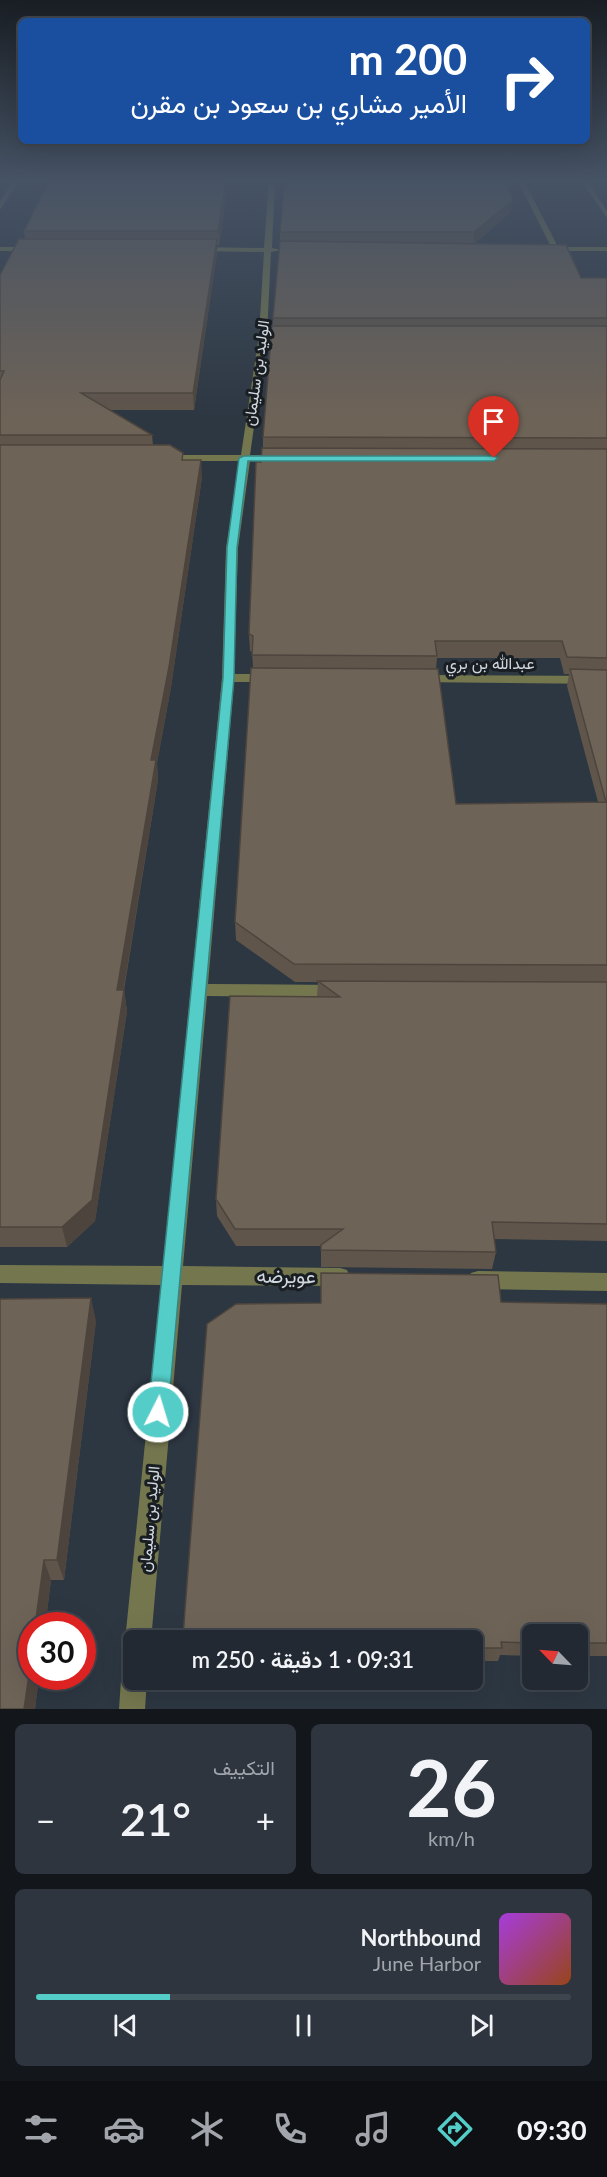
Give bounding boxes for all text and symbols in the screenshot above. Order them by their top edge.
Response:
text: 200 m [349,34,467,84]
icon: right [488,42,566,120]
text: الأمير مشاري بن سعود بن مقرن [130,86,467,119]
street label: الوليد بن سليمان [239,319,274,427]
pin [468,396,519,458]
icon: arrive [477,405,510,438]
street label: عبدالله بن بري [445,653,535,677]
street label: عويرضه [256,1262,316,1290]
position arrow [126,1380,190,1444]
street label: الوليد بن سليمان [134,1465,165,1573]
speed limit sign: 30 [18,1612,96,1690]
north arrow [522,1624,588,1690]
map controls [522,1624,588,1690]
text: 09:31 · 1 دقيقة · 250 m [192,1646,414,1673]
text: 26 [406,1740,497,1834]
text: التكييف [213,1755,275,1779]
text: 21° [120,1792,191,1846]
text: − [36,1800,55,1840]
text: + [256,1800,275,1840]
text: km/h [428,1826,475,1850]
text: Northbound [361,1924,481,1951]
text: June Harbor [373,1951,481,1975]
icon: previous [109,2009,142,2042]
icon: pause [287,2009,320,2042]
icon: next [465,2009,498,2042]
icon: filters [20,2108,62,2150]
icon: car [103,2108,145,2150]
icon: climate [186,2108,228,2150]
icon: phone [269,2108,311,2150]
icon: music [352,2108,394,2150]
icon: directions [434,2108,476,2150]
text: 09:30 [517,2113,587,2146]

